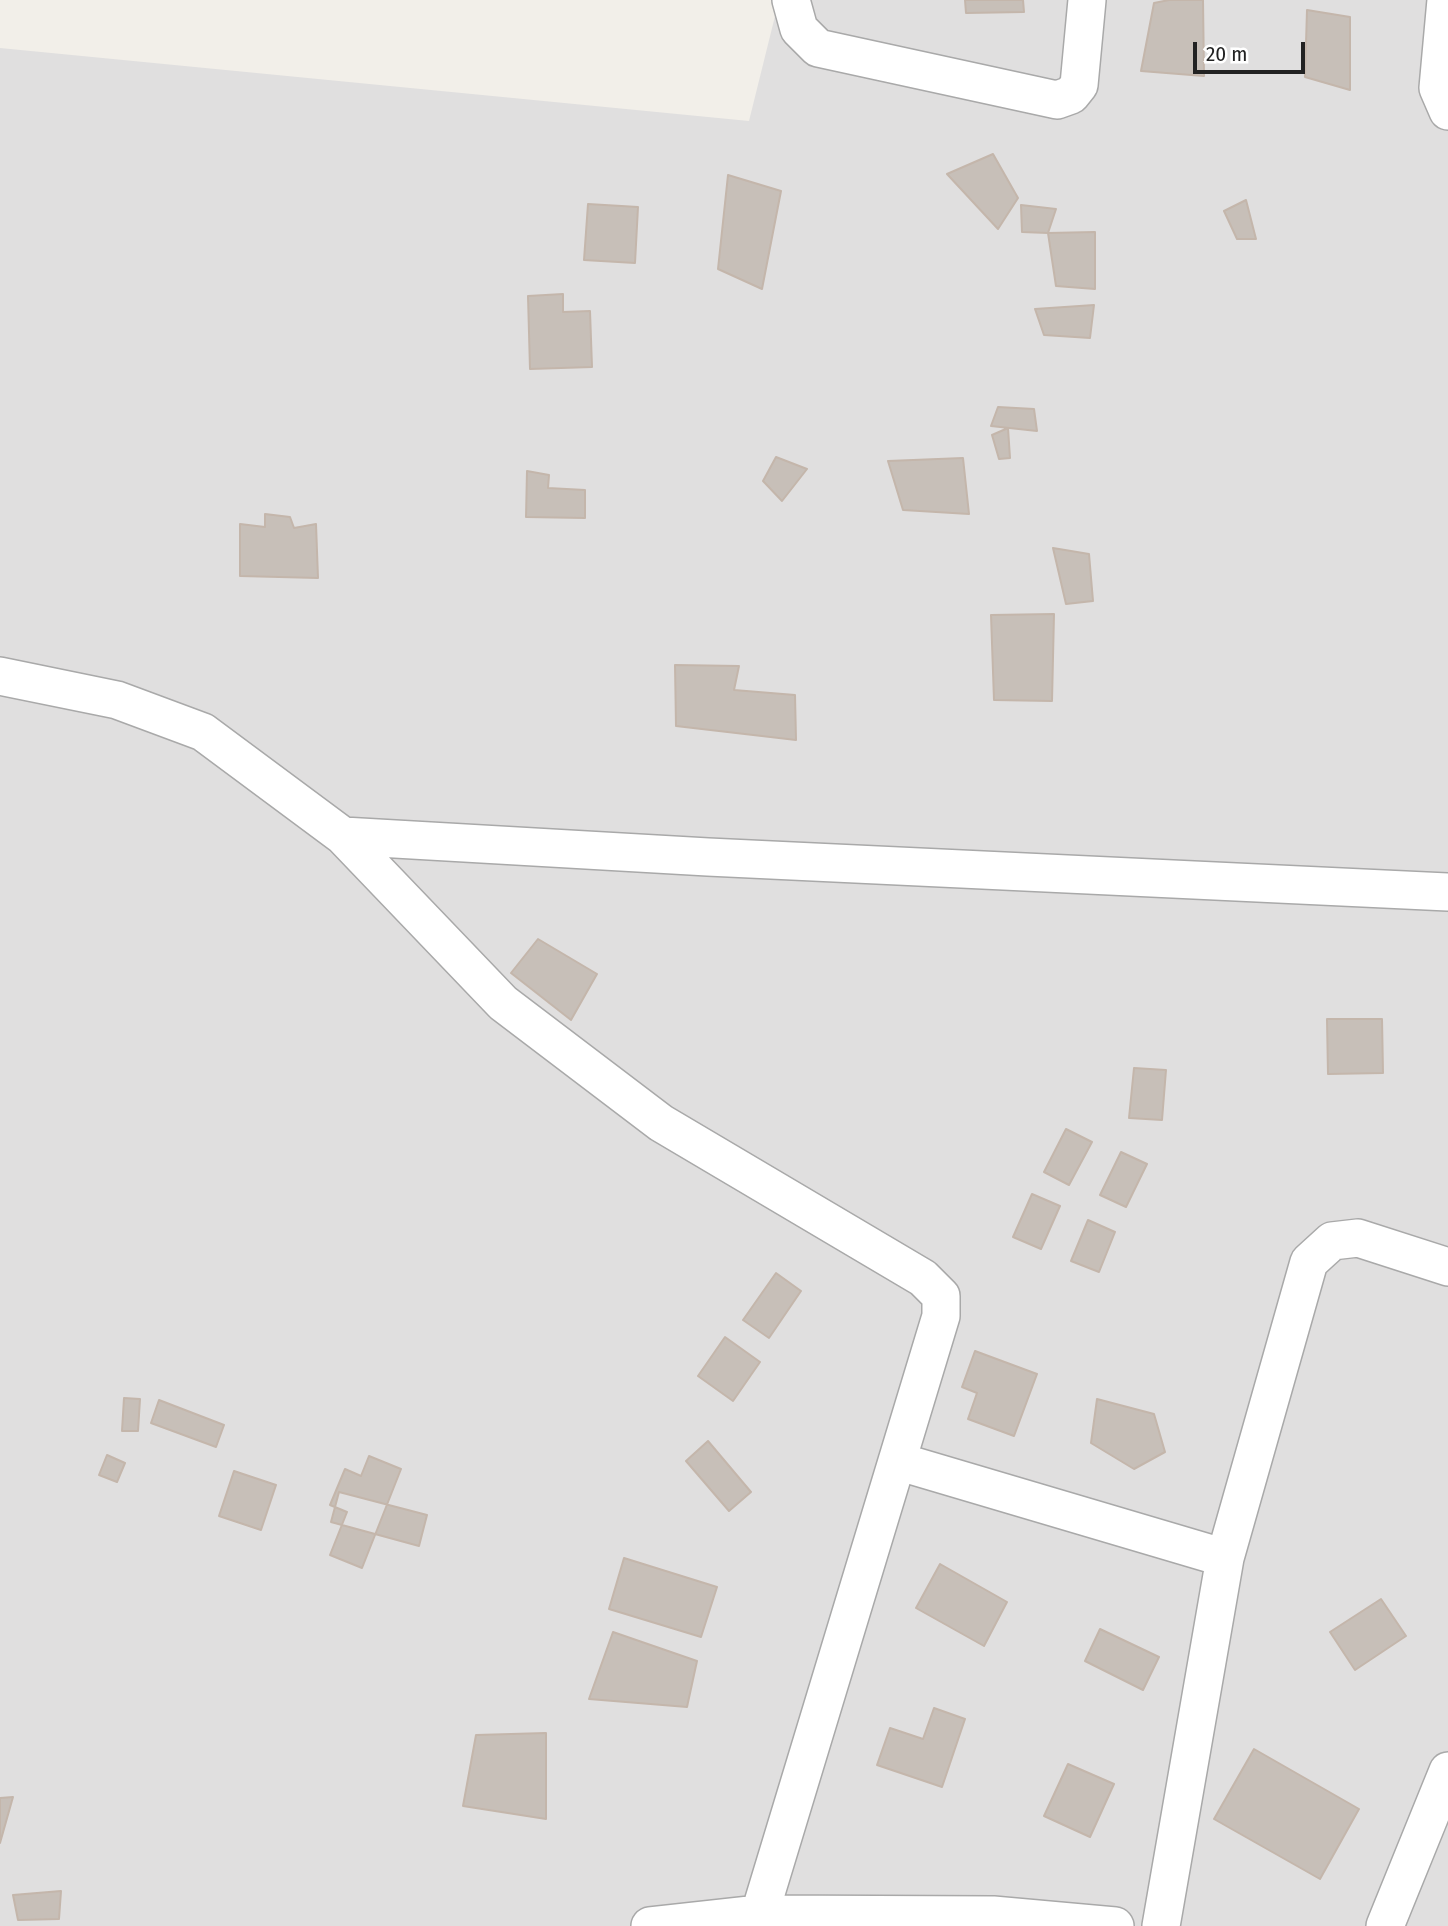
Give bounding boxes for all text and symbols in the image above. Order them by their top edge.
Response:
scale bar [1196,28,1308,72]
text: 20 m [1206,41,1247,67]

